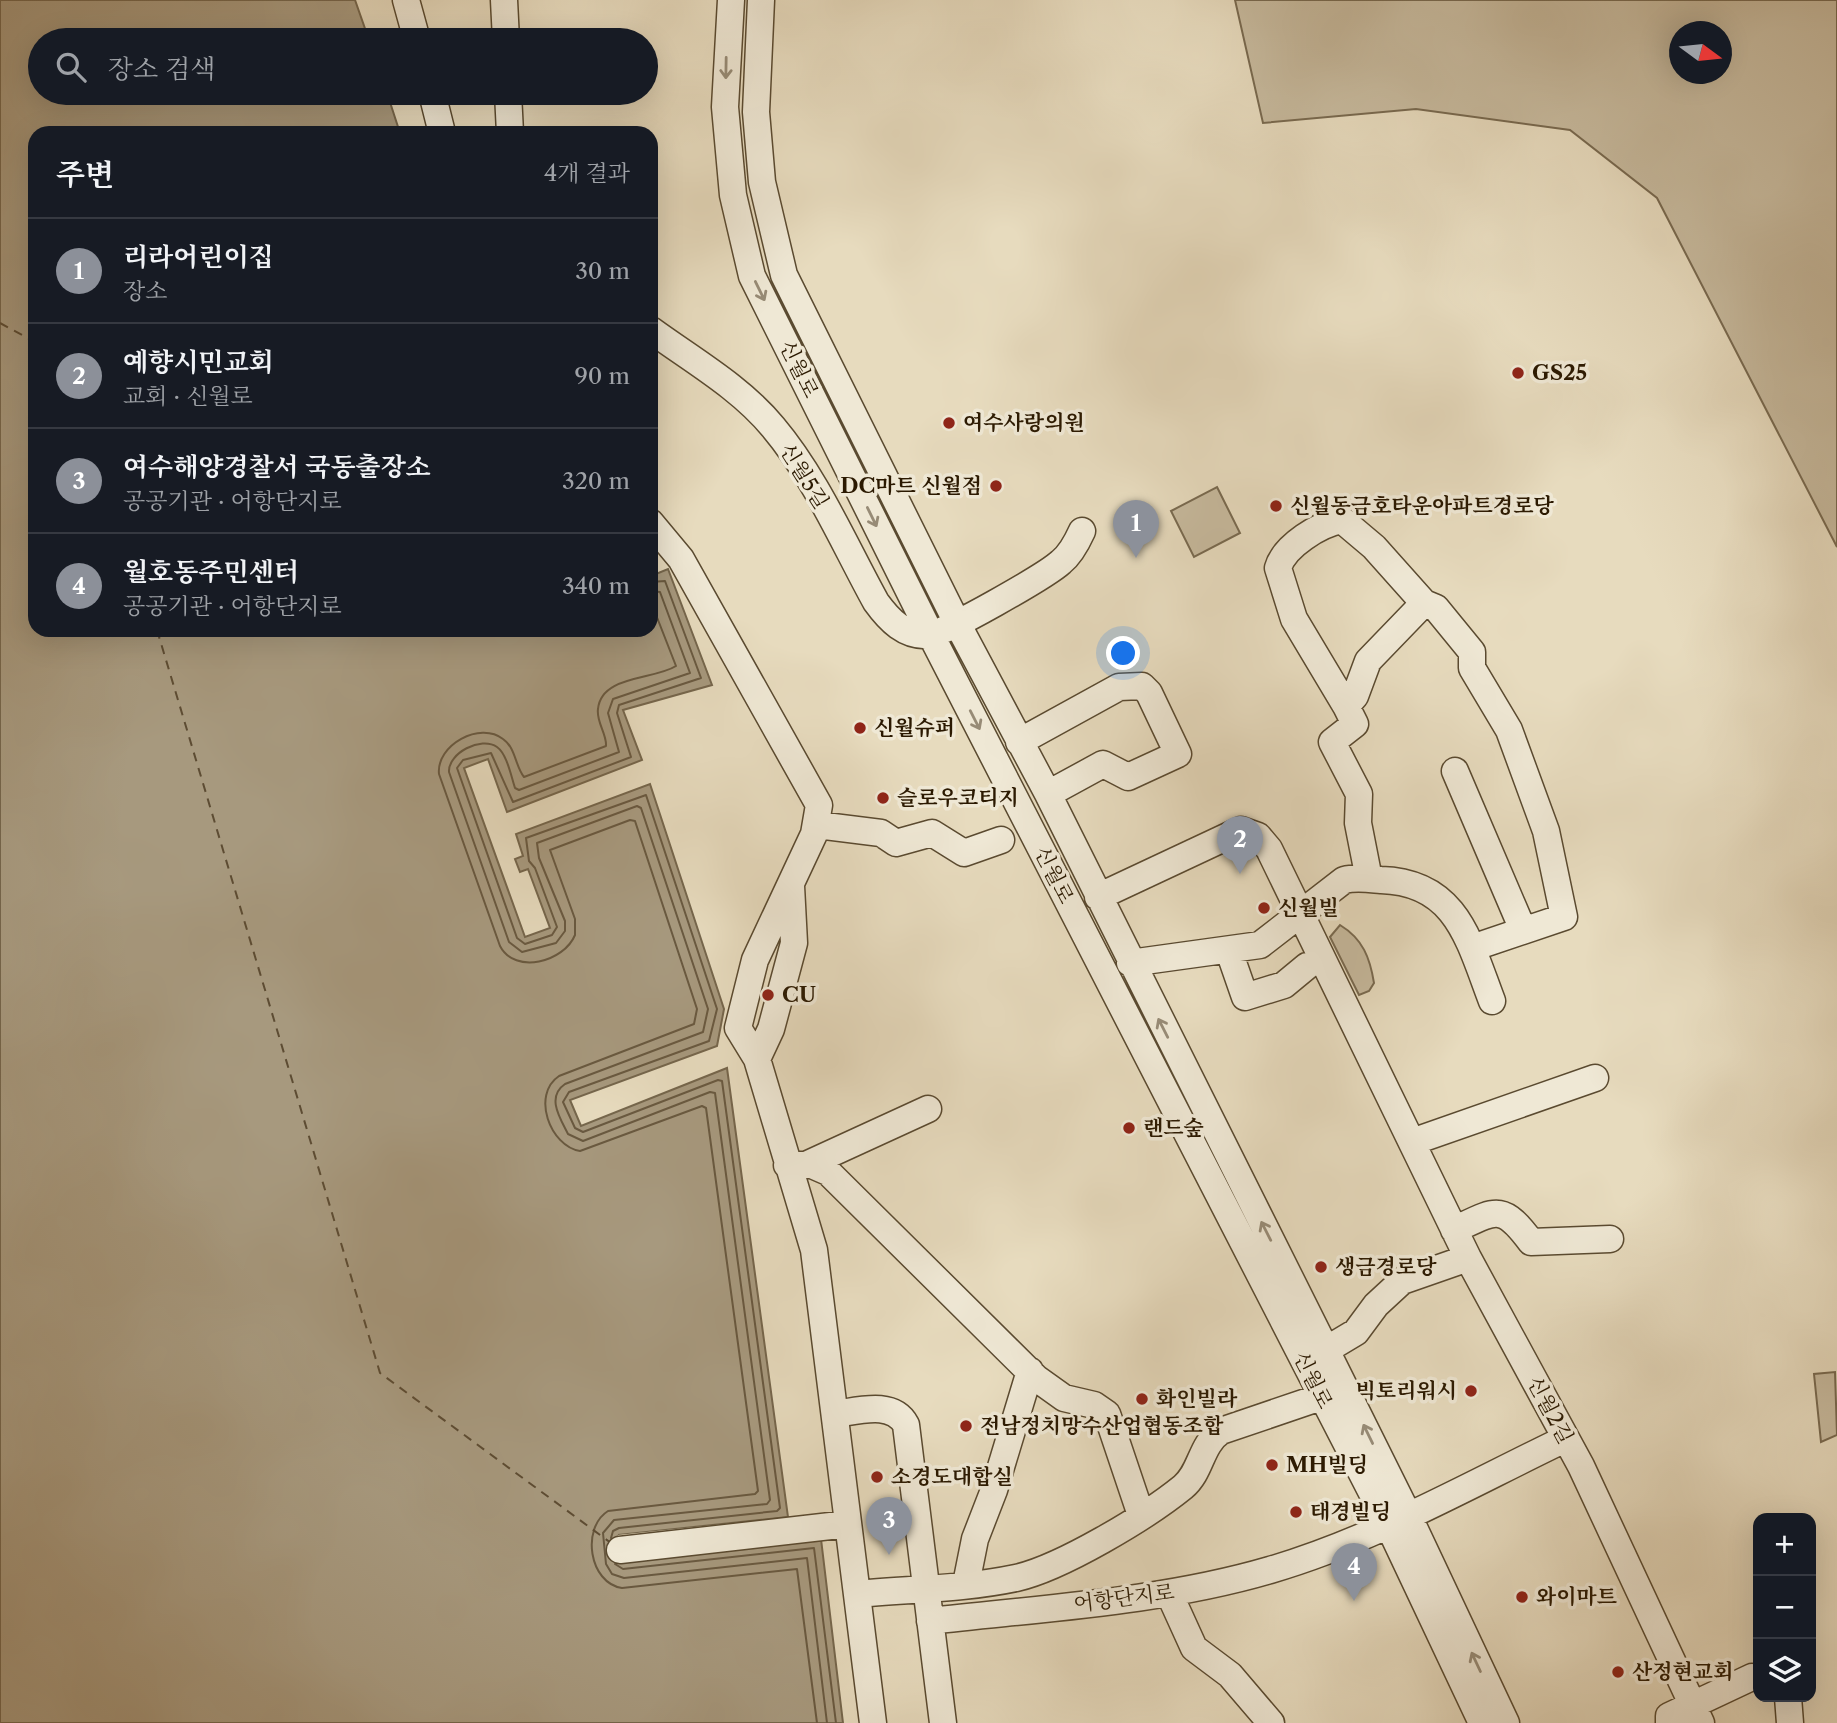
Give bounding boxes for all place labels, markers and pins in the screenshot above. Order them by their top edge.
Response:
place label: GS25 [1532,360,1587,385]
marker: GS25 [1510,365,1526,381]
place label: 여수사랑의원 [963,410,1085,435]
marker: 여수사랑의원 [941,415,957,431]
place label: DC마트 신월점 [840,473,982,498]
marker: DC마트 신월점 [988,478,1004,494]
place label: 신월동금호타운아파트경로당 [1290,493,1554,518]
marker: 신월동금호타운아파트경로당 [1268,498,1284,514]
pin: 1 [1113,500,1159,558]
place label: 신월슈퍼 [874,715,955,740]
marker: 신월슈퍼 [852,720,868,736]
place label: 슬로우코티지 [897,785,1019,810]
marker: 슬로우코티지 [875,790,891,806]
pin: 2 [1217,816,1263,874]
place label: 신월빌 [1278,895,1339,920]
marker: 신월빌 [1256,900,1272,916]
place label: CU [782,982,816,1007]
marker: CU [760,987,776,1003]
place label: 랜드숲 [1143,1115,1204,1140]
marker: 랜드숲 [1121,1120,1137,1136]
place label: 생금경로당 [1335,1254,1437,1279]
marker: 생금경로당 [1313,1259,1329,1275]
place label: 빅토리워시 [1356,1378,1457,1403]
marker: 빅토리워시 [1463,1383,1479,1399]
place label: 화인빌라 [1156,1386,1238,1411]
marker: 화인빌라 [1134,1391,1150,1407]
place label: 전남정치망수산업협동조합 [980,1413,1224,1438]
marker: 전남정치망수산업협동조합 [958,1418,974,1434]
place label: MH빌딩 [1286,1452,1368,1477]
marker: MH빌딩 [1264,1457,1280,1473]
place label: 소경도대합실 [891,1464,1013,1489]
marker: 소경도대합실 [869,1469,885,1485]
pin: 3 [866,1497,912,1555]
place label: 태경빌딩 [1310,1499,1391,1524]
marker: 태경빌딩 [1288,1504,1304,1520]
pin: 4 [1331,1543,1377,1601]
place label: 와이마트 [1536,1584,1617,1609]
marker: 와이마트 [1514,1589,1530,1605]
place label: 산정현교회 [1632,1659,1733,1684]
marker: 산정현교회 [1610,1664,1626,1680]

